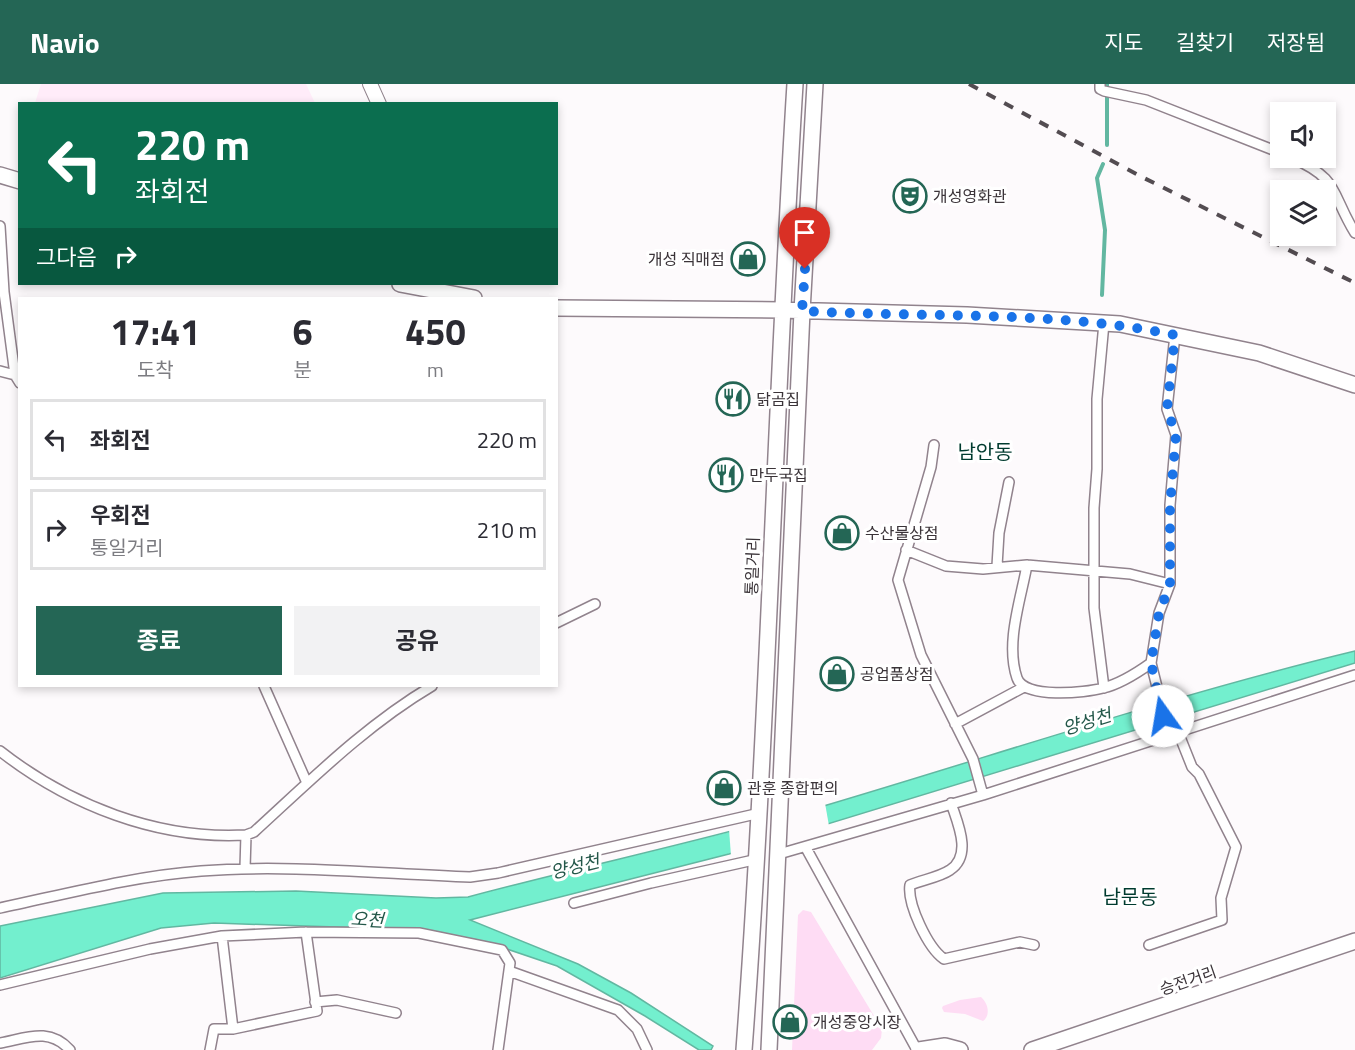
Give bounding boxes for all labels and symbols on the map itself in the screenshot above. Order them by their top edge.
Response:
theatre icon: 개성영화관 [892,178,928,214]
place label: 개성영화관 [933,184,1007,208]
pin [779,207,830,269]
shop icon: 개성 직매점 [730,241,766,277]
place label: 개성 직매점 [648,247,725,271]
restaurant icon: 닭곰집 [715,381,751,417]
place label: 닭곰집 [756,387,800,411]
district label: 남안동 [957,436,1013,467]
restaurant icon: 만두국집 [708,457,744,493]
place label: 만두국집 [749,463,808,487]
shop icon: 수산물상점 [824,515,860,551]
place label: 수산물상점 [865,521,939,545]
street label: 통일거리 [739,536,765,596]
shop icon: 공업품상점 [819,656,855,692]
place label: 공업품상점 [860,662,934,686]
position arrow [1131,684,1195,748]
water label: 양성천 [1059,701,1117,742]
shop icon: 관훈 종합편의 [706,770,742,806]
place label: 관훈 종합편의 [747,776,839,800]
water label: 양성천 [548,847,605,886]
district label: 남문동 [1102,881,1158,912]
water label: 오천 [350,905,387,934]
street label: 승전거리 [1156,959,1220,1001]
shop icon: 개성중앙시장 [772,1004,808,1040]
place label: 개성중앙시장 [813,1010,902,1034]

